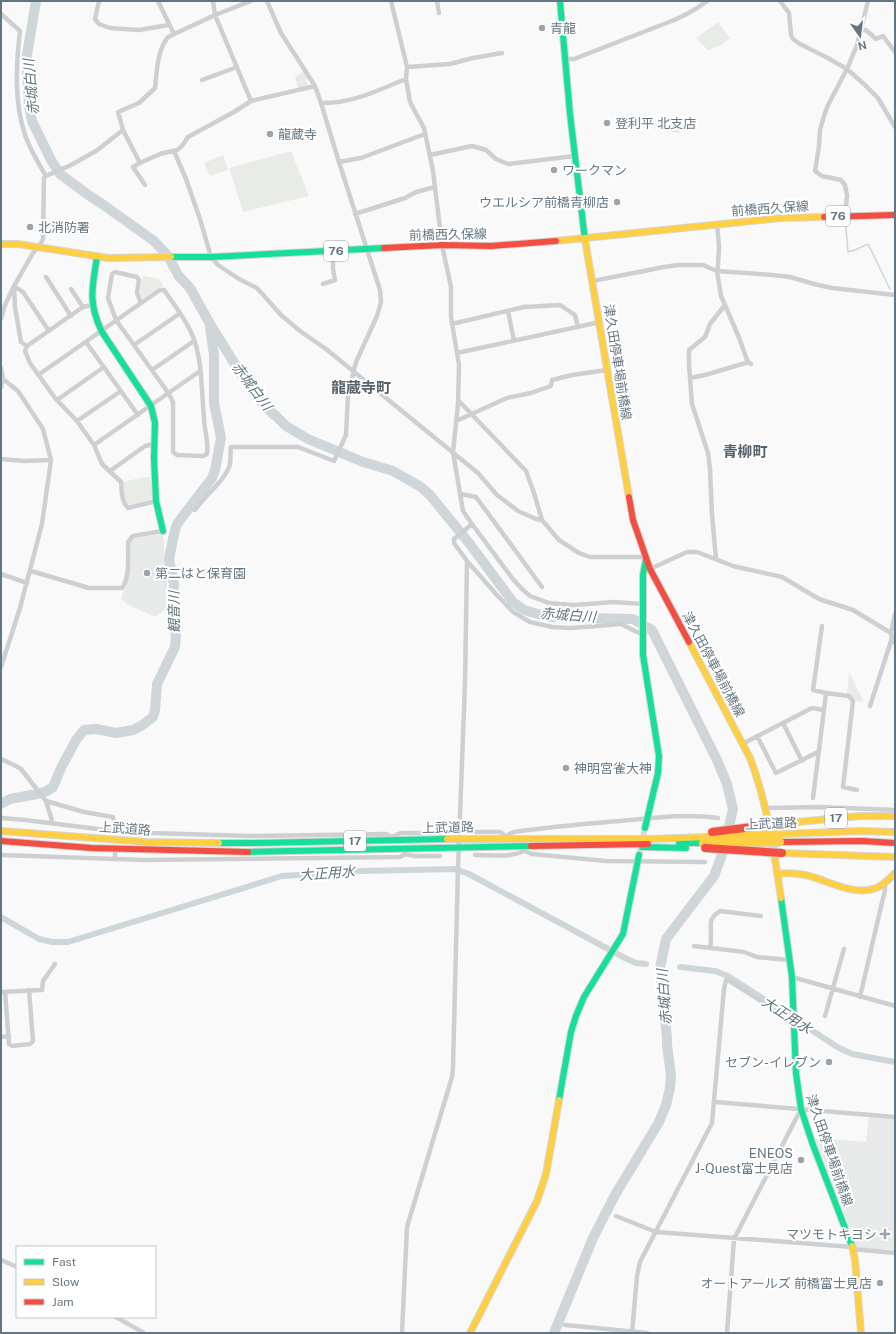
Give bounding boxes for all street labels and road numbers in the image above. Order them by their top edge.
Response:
street label: 前橋西久保線 [731,198,809,219]
road number: 76 [826,206,850,226]
street label: 前橋西久保線 [409,226,487,243]
road number: 76 [324,241,348,261]
street label: 津久田停車場前橋線 [601,303,634,421]
street label: 津久田停車場前橋線 [679,609,748,719]
road number: 17 [825,808,847,828]
street label: 上武道路 [745,815,797,832]
street label: 上武道路 [98,819,151,838]
street label: 上武道路 [422,820,474,835]
road number: 17 [344,831,366,851]
street label: 津久田停車場前橋線 [803,1092,856,1208]

